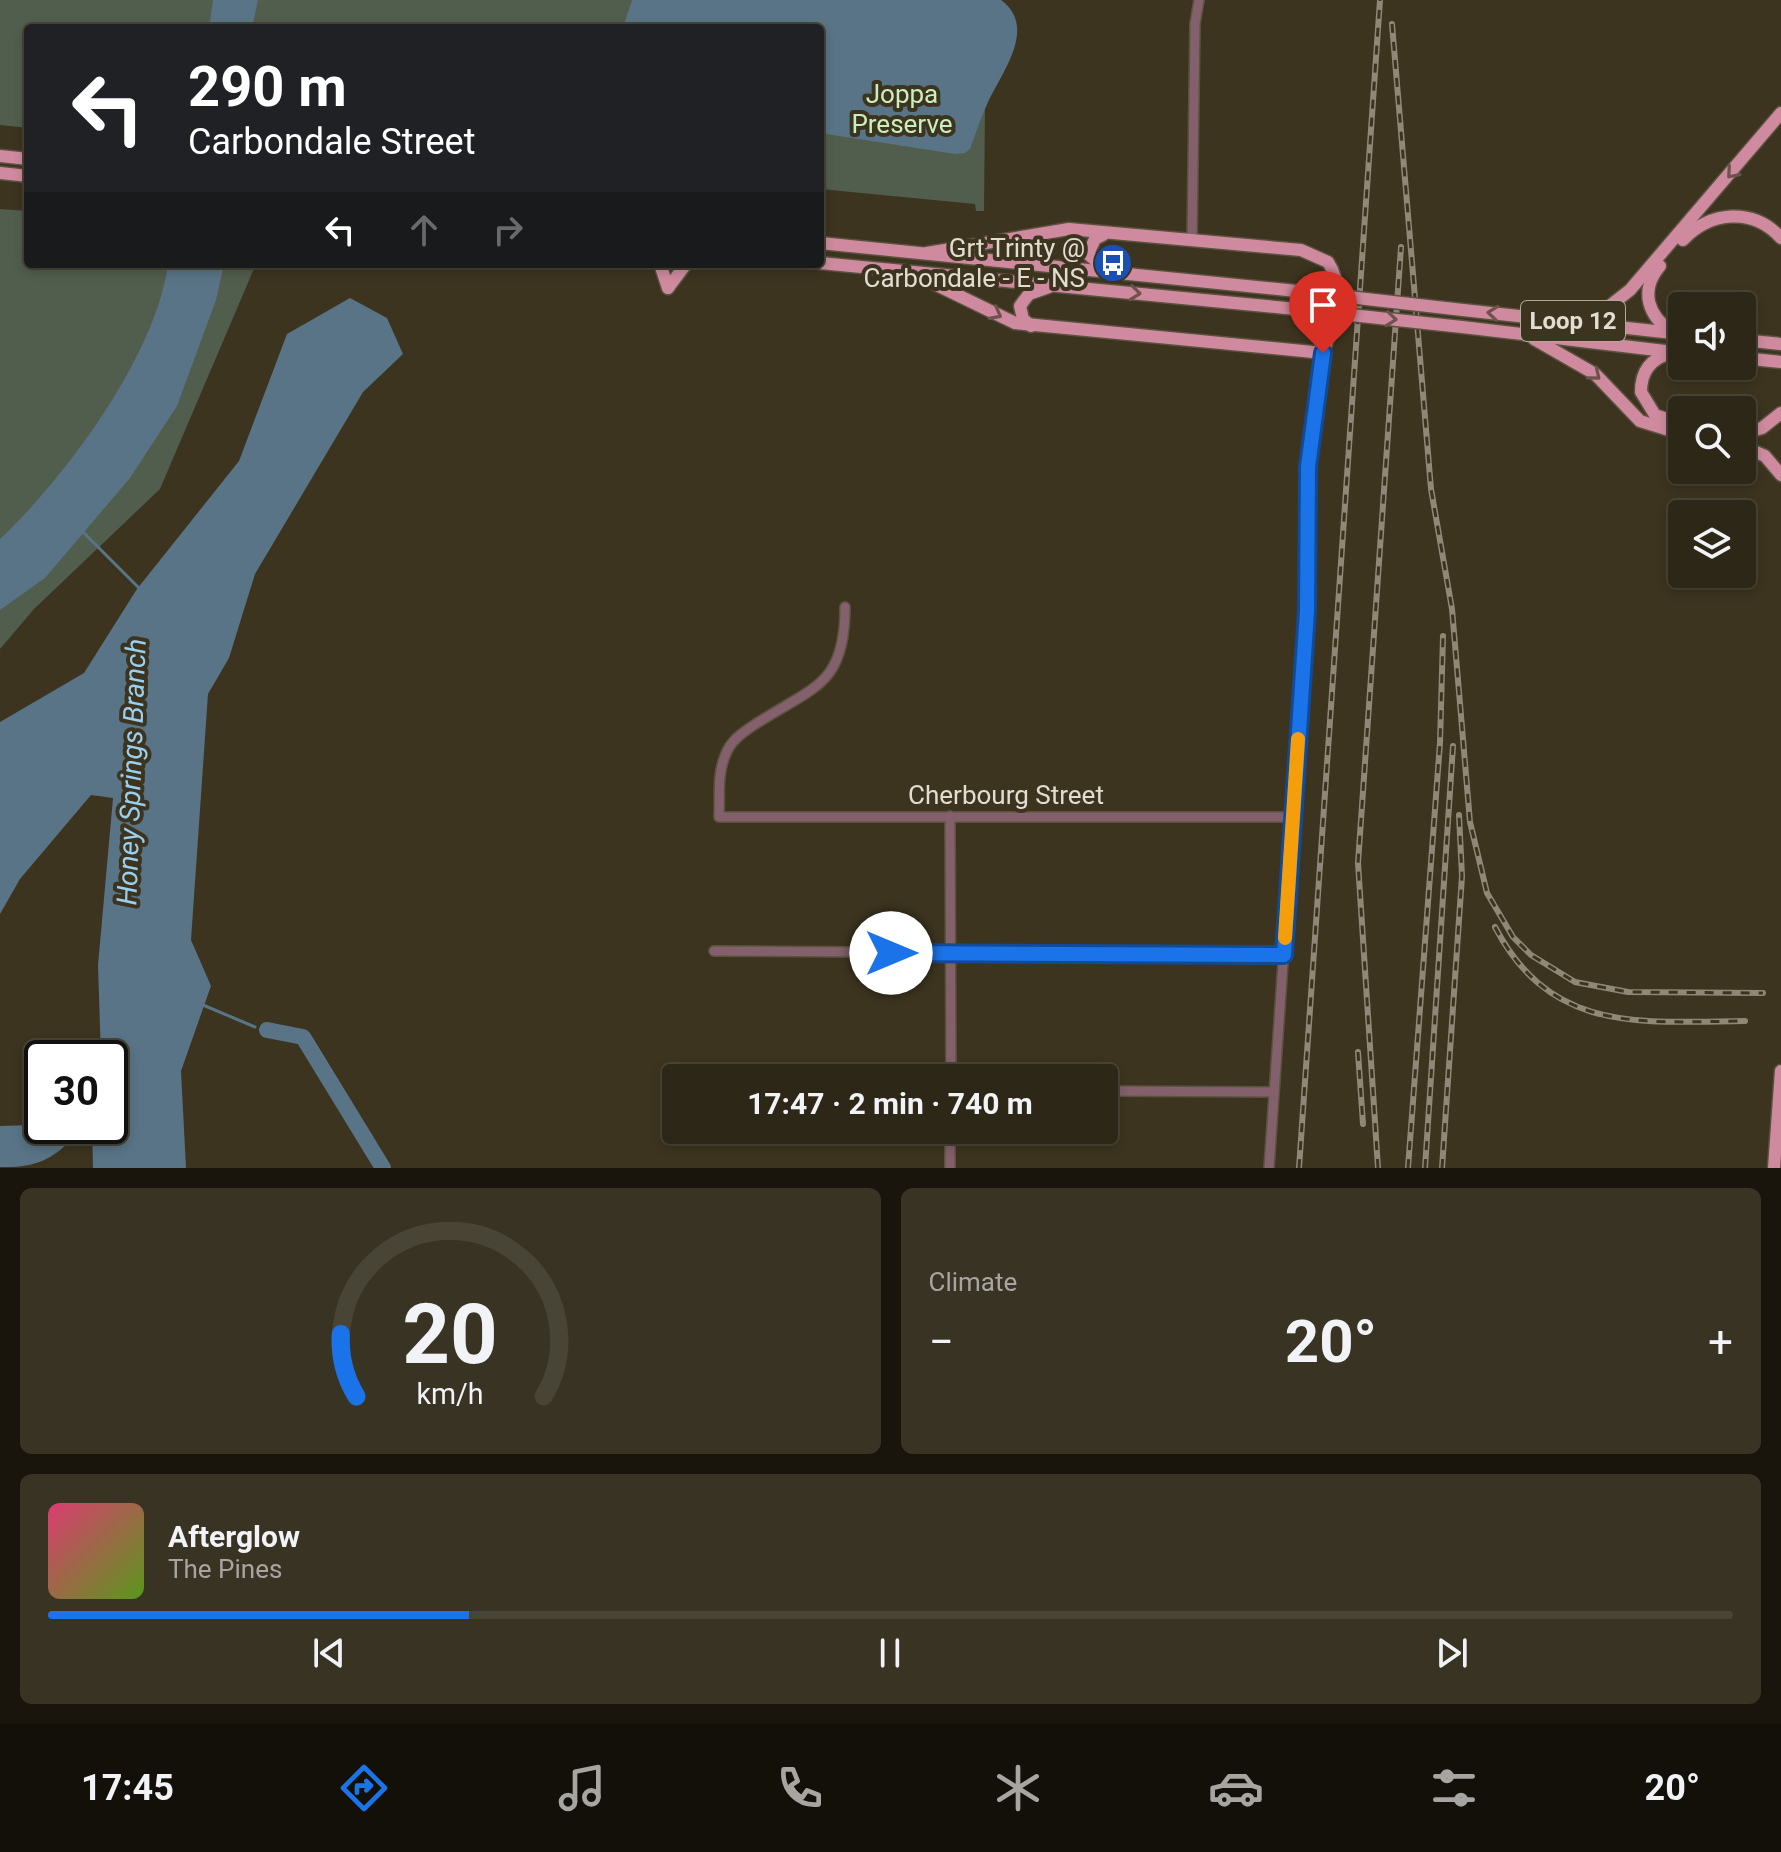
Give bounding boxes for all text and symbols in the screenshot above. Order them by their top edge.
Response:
text: 290 m [188,54,347,120]
icon: left [56,56,160,160]
park label: Joppa Preserve [851,79,953,139]
text: Carbondale Street [188,121,475,163]
one-way arrow [1727,164,1742,178]
icon: left [318,208,362,252]
icon: ahead [402,208,446,252]
icon: right [486,208,530,252]
place label: Grt Trinty @ Carbondale - E - NS [863,233,1085,293]
bus stop icon: Grt Trinty @ Carbondale - E - NS [1092,242,1134,284]
pin [1289,271,1357,353]
icon: arrive [1301,283,1345,327]
one-way arrow [1129,284,1142,301]
map controls [1668,292,1756,588]
button: sound [1668,292,1756,380]
road number: Loop 12 [1521,301,1625,341]
one-way arrow [987,304,1002,319]
one-way arrow [1486,305,1499,322]
one-way arrow [1385,311,1398,328]
one-way arrow [1585,365,1600,380]
button: search [1668,396,1756,484]
button: layers [1668,500,1756,588]
water label: Honey Springs Branch [110,638,153,906]
street label: Cherbourg Street [908,780,1104,810]
position arrow [849,911,933,995]
speed limit sign: 30 [24,1040,128,1144]
text: 17:47 · 2 min · 740 m [747,1086,1033,1121]
text: Climate [929,1267,1017,1297]
text: 20 [403,1286,498,1383]
text: 20° [1285,1306,1377,1377]
text: − [929,1316,954,1368]
text: + [1708,1316,1733,1368]
text: km/h [417,1377,484,1411]
text: Afterglow [168,1519,300,1554]
text: The Pines [168,1554,282,1584]
icon: previous [307,1631,351,1675]
icon: pause [868,1631,912,1675]
icon: next [1430,1631,1474,1675]
icon: directions [336,1760,392,1816]
icon: music [554,1760,610,1816]
icon: phone [772,1760,828,1816]
icon: climate [990,1760,1046,1816]
icon: car [1208,1760,1264,1816]
icon: filters [1426,1760,1482,1816]
text: 17:45 [81,1767,174,1809]
text: 20° [1645,1767,1700,1809]

